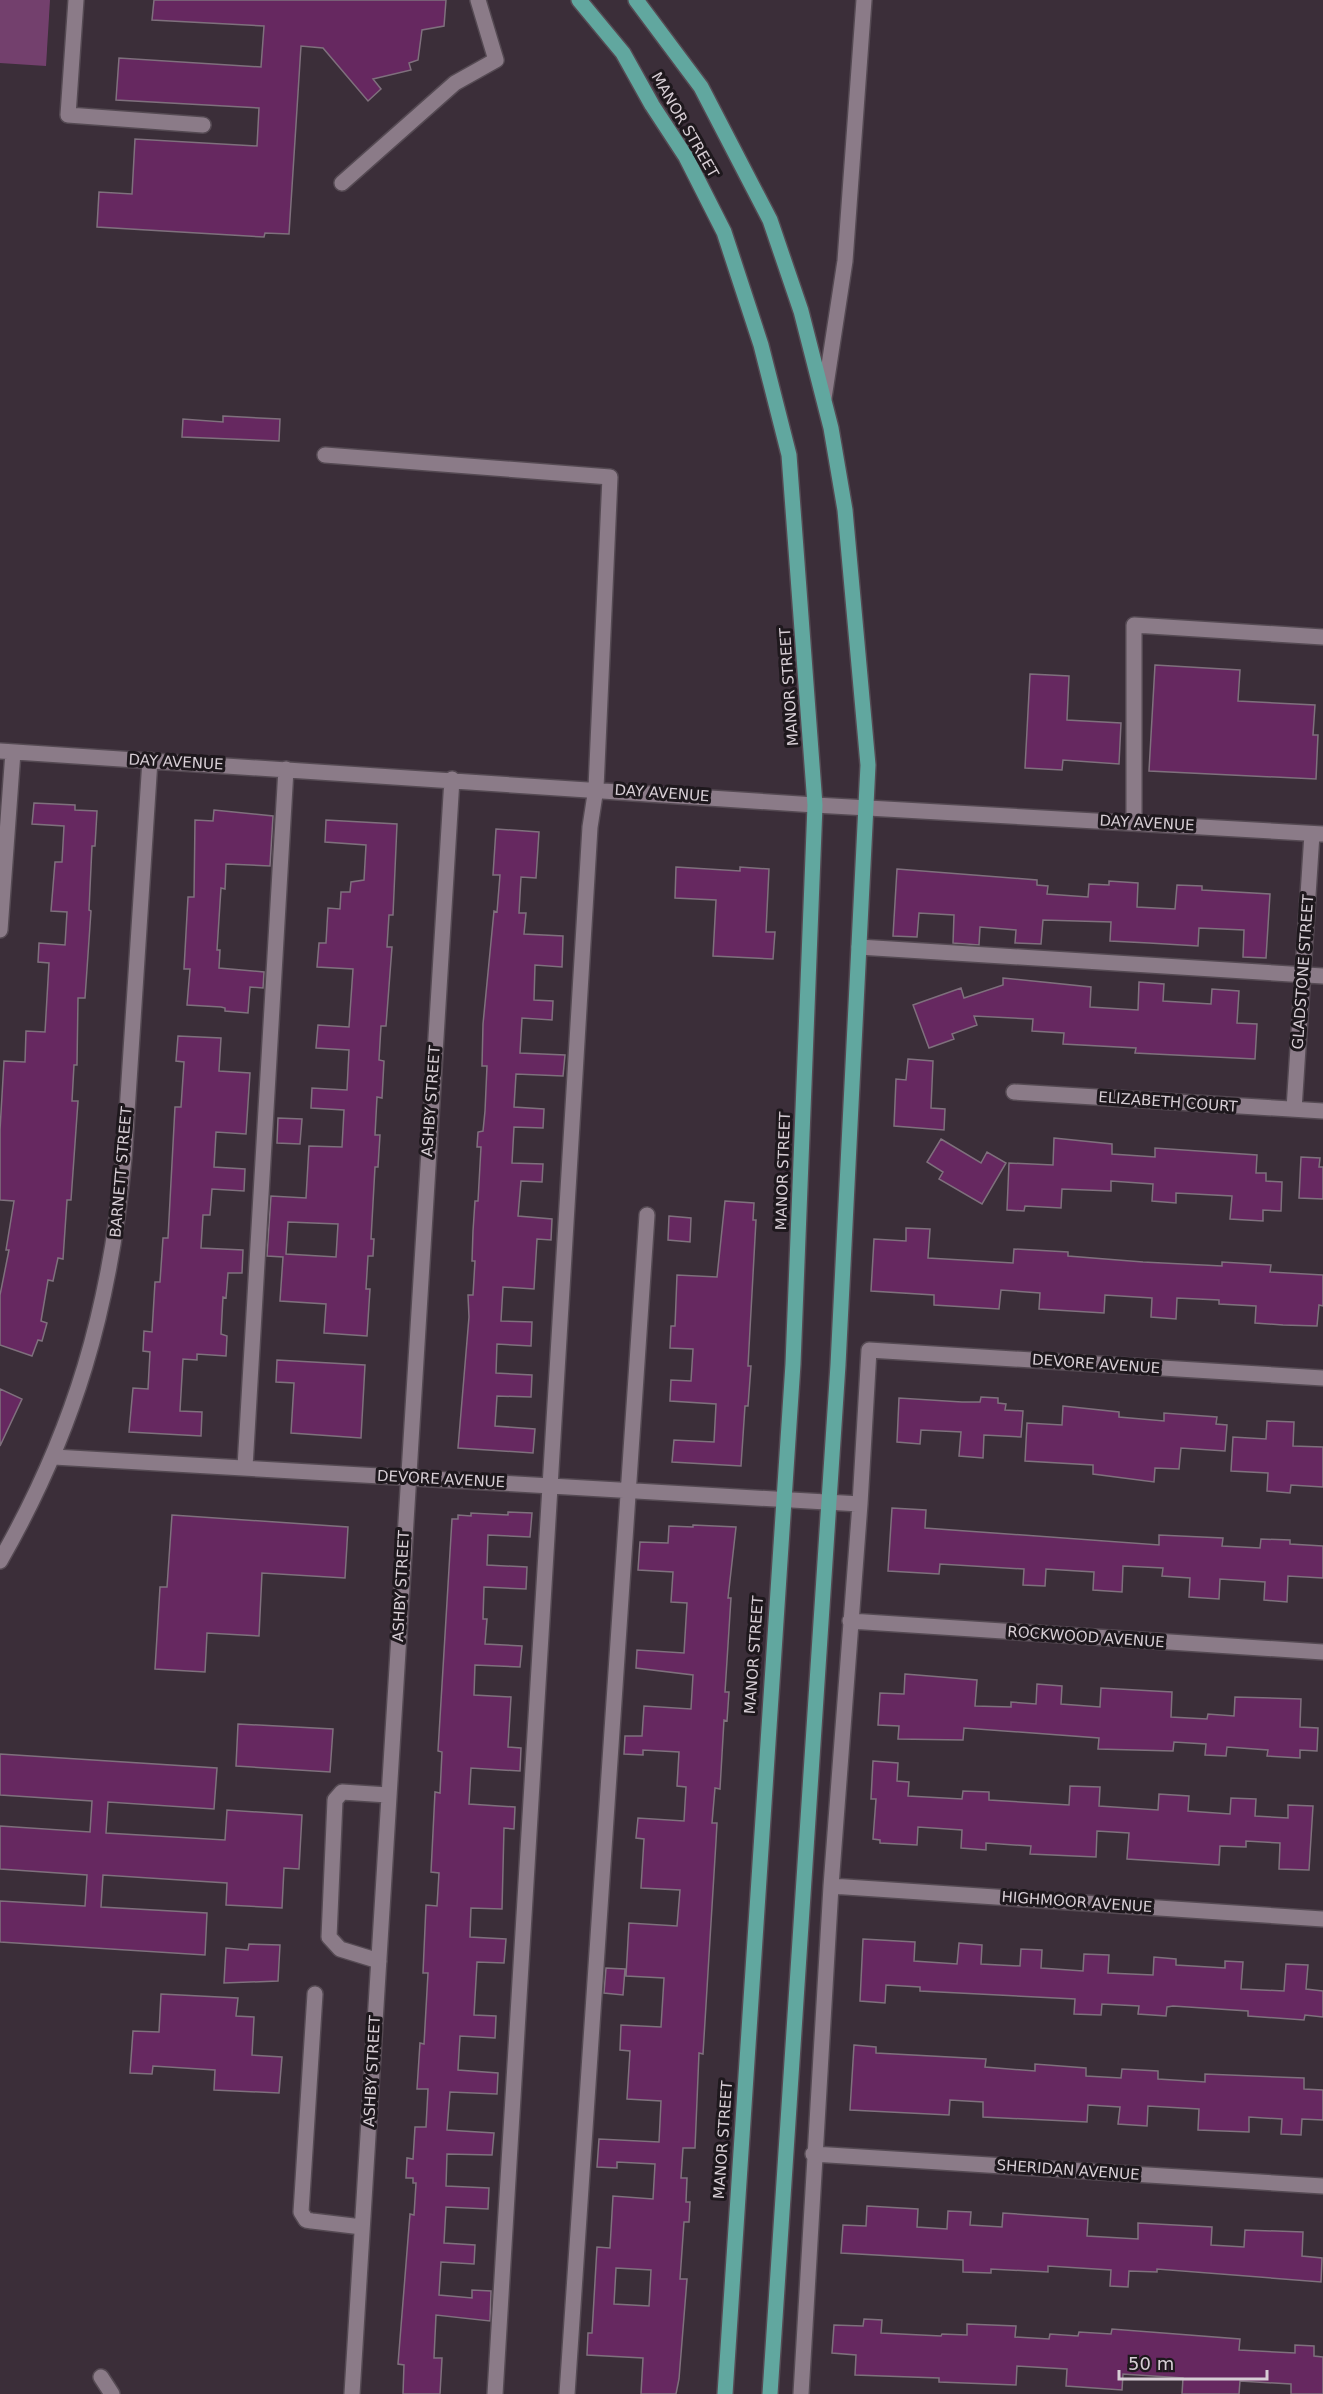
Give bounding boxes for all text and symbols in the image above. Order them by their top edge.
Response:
street label: MANOR STREET [648,69,723,182]
street label: MANOR STREET [776,626,802,747]
street label: DAY AVENUE [128,751,224,773]
street label: DAY AVENUE [614,781,710,805]
street label: DAY AVENUE [1099,812,1195,834]
street label: GLADSTONE STREET [1289,893,1317,1050]
street label: ASHBY STREET [418,1044,444,1157]
street label: ELIZABETH COURT [1098,1088,1239,1116]
street label: BARNETT STREET [106,1105,136,1238]
street label: MANOR STREET [772,1111,794,1231]
street label: DEVORE AVENUE [1031,1351,1161,1377]
street label: DEVORE AVENUE [377,1467,505,1491]
street label: ASHBY STREET [389,1529,413,1642]
street label: MANOR STREET [741,1594,767,1715]
street label: ROCKWOOD AVENUE [1007,1623,1165,1651]
street label: HIGHMOOR AVENUE [1001,1888,1153,1916]
street label: ASHBY STREET [360,2014,384,2127]
street label: MANOR STREET [710,2079,736,2200]
street label: SHERIDAN AVENUE [996,2156,1140,2184]
scale bar [1119,2343,1268,2381]
text: 50 m [1128,2353,1174,2374]

